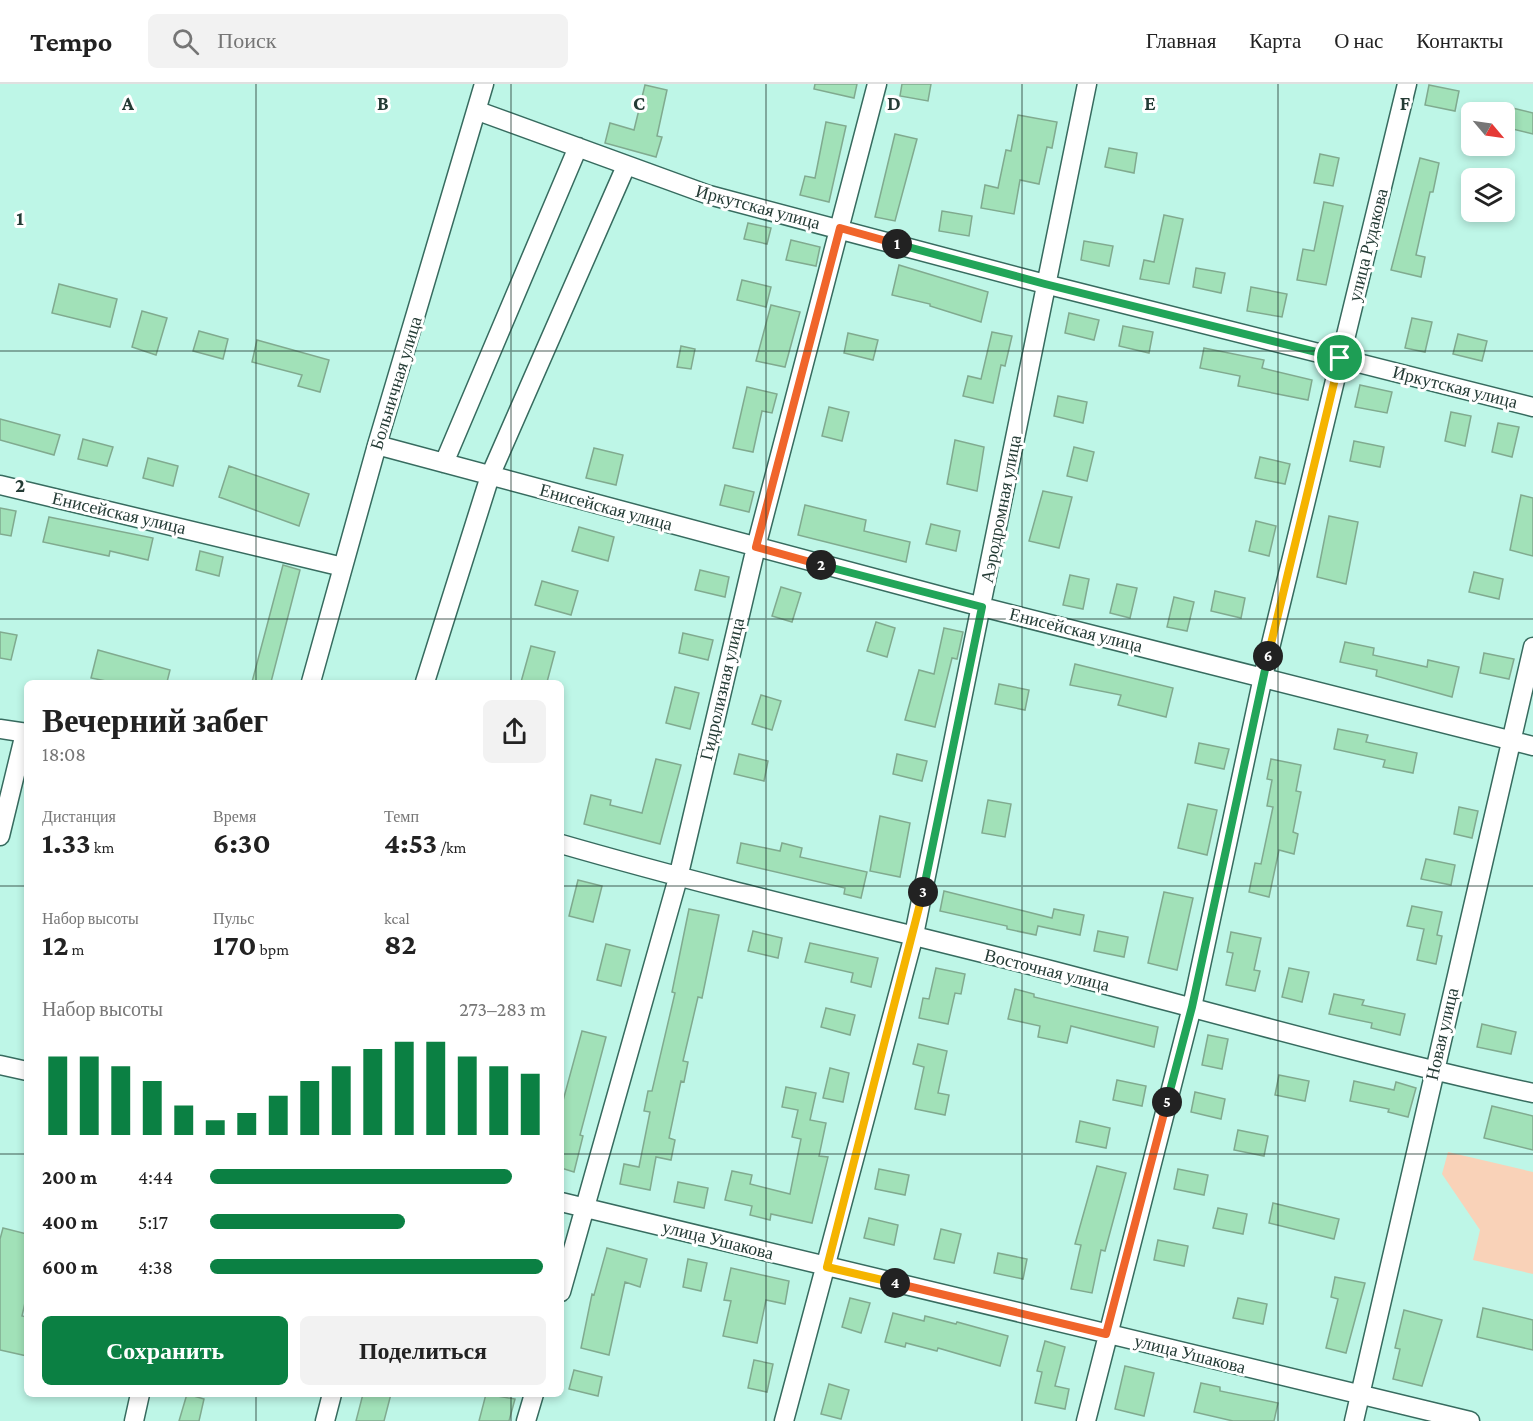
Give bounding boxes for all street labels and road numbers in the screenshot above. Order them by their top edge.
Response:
street label: Иркутская улица [694,181,822,233]
street label: улица Рудакова [1344,186,1392,304]
street label: Больничная улица [366,314,426,452]
street label: Иркутская улица [1390,362,1520,412]
street label: Аэродромная улица [977,433,1025,585]
street label: Енисейская улица [537,480,675,534]
street label: Енисейская улица [50,488,188,538]
street label: Енисейская улица [1007,604,1145,656]
street label: Гидролизная улица [696,616,748,762]
street label: Восточная улица [982,945,1112,995]
street label: Новая улица [1422,986,1462,1082]
street label: улица Ушакова [660,1217,776,1263]
street label: улица Ушакова [1132,1331,1248,1377]

